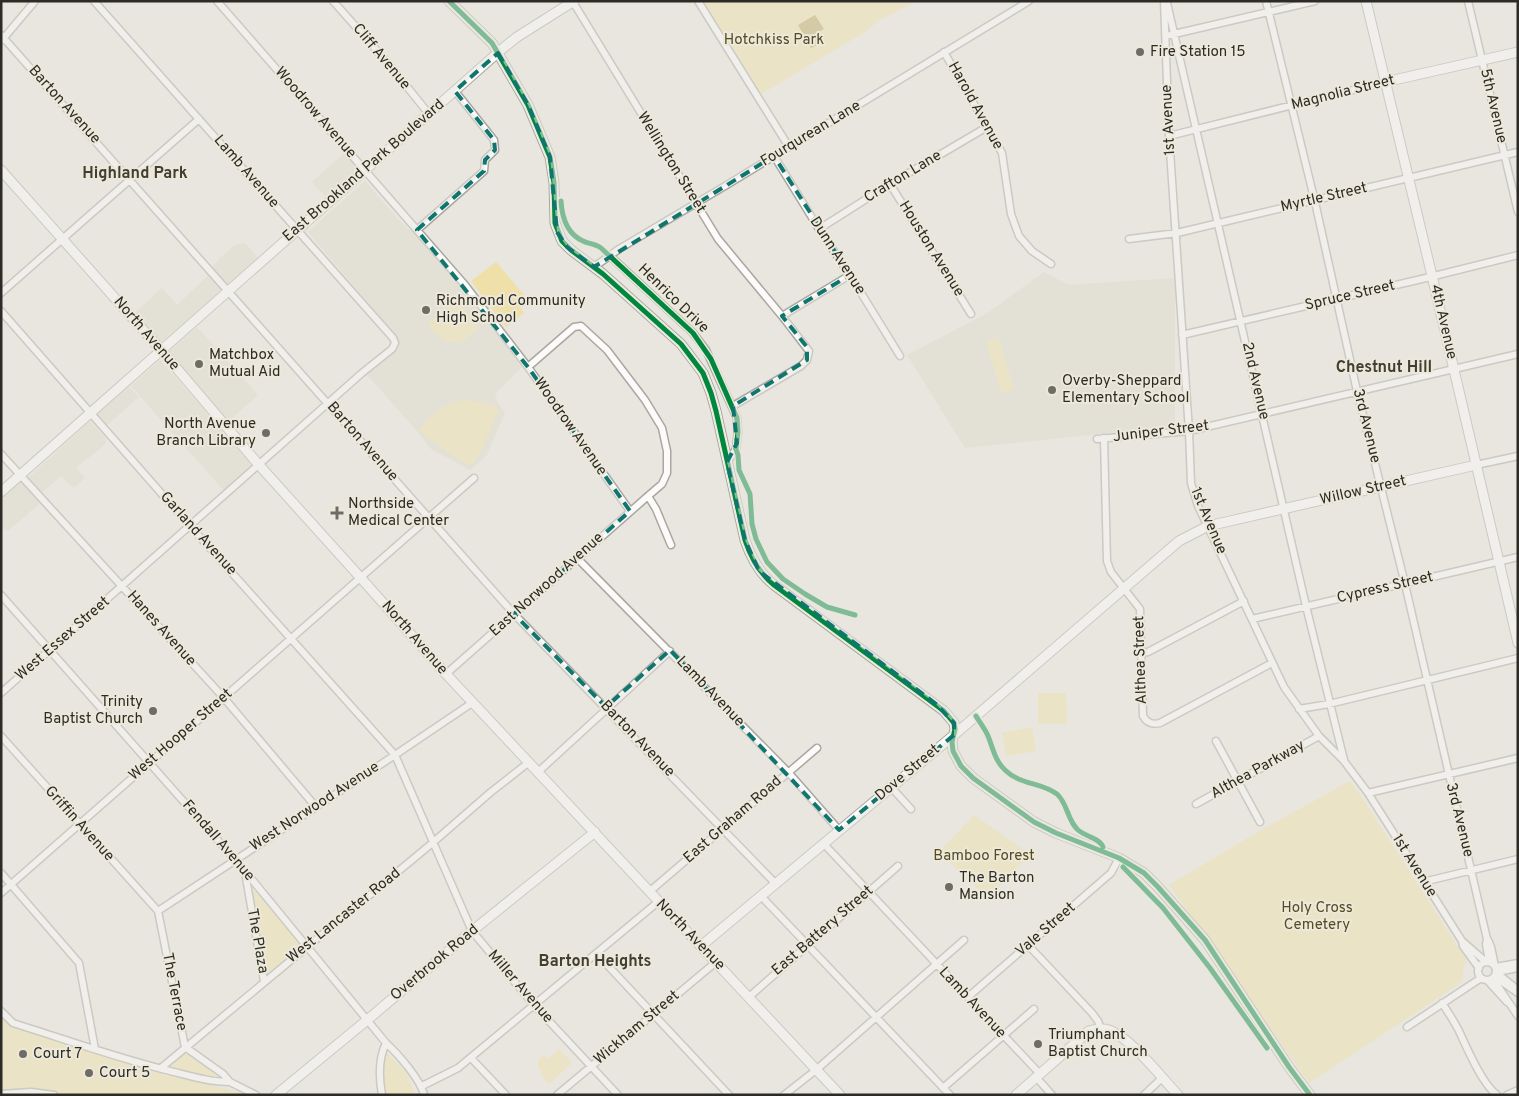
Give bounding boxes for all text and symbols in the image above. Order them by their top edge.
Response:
street label: Cliff Avenue [348,20,414,94]
park label: Hotchkiss Park [724,31,824,50]
place label: Fire Station 15 [1150,43,1246,62]
marker: Fire Station 15 [1134,46,1146,58]
street label: Harold Avenue [943,59,1007,153]
street label: Barton Avenue [24,62,104,148]
street label: Woodrow Avenue [270,63,360,163]
street label: 5th Avenue [1475,67,1511,145]
street label: Magnolia Street [1289,71,1397,115]
street label: 1st Avenue [1158,84,1180,156]
street label: East Brookland Park Boulevard [279,96,449,246]
street label: Fourqurean Lane [758,97,864,171]
street label: Wellington Street [632,109,710,217]
street label: Lamb Avenue [209,132,283,212]
street label: Crafton Lane [861,146,945,208]
district label: Highland Park [82,164,188,184]
street label: Myrtle Street [1279,179,1369,217]
street label: Houston Avenue [894,198,968,300]
street label: Dunn Avenue [805,214,869,298]
street label: Henrico Drive [633,260,713,338]
street label: Spruce Street [1303,276,1397,316]
street label: 4th Avenue [1425,283,1461,361]
place label: Richmond Community High School [436,292,586,328]
street label: North Avenue [109,293,183,375]
marker: Richmond Community High School [420,304,432,316]
street label: 2nd Avenue [1237,340,1273,422]
place label: Matchbox Mutual Aid [209,346,281,382]
marker: Matchbox Mutual Aid [193,358,205,370]
district label: Chestnut Hill [1336,358,1432,378]
place label: Overby-Sheppard Elementary School [1062,372,1189,408]
street label: Woodrow Avenue [529,374,611,480]
marker: Overby-Sheppard Elementary School [1046,384,1058,396]
street label: 3rd Avenue [1348,387,1384,465]
street label: Barton Avenue [322,398,402,486]
place label: North Avenue Branch Library [156,415,256,451]
street label: Juniper Street [1112,417,1210,447]
marker: North Avenue Branch Library [260,427,272,439]
street label: Willow Street [1318,472,1408,510]
street label: 1st Avenue [1185,485,1231,557]
street label: Garland Avenue [155,488,241,580]
place label: Northside Medical Center [348,495,449,531]
marker: Northside Medical Center [330,506,344,520]
street label: East Norwood Avenue [486,529,608,641]
street label: Cypress Street [1335,568,1435,608]
street label: Hanes Avenue [122,587,200,671]
street label: West Essex Street [12,593,114,685]
street label: North Avenue [377,597,451,679]
street label: Althea Street [1130,615,1152,705]
street label: Lamb Avenue [672,653,748,731]
street label: West Hooper Street [125,685,237,785]
place label: Trinity Baptist Church [43,693,143,729]
street label: Barton Avenue [596,697,678,781]
marker: Trinity Baptist Church [147,705,159,717]
street label: Althea Parkway [1208,736,1308,804]
street label: Dove Street [872,740,944,806]
street label: West Norwood Avenue [247,758,383,856]
street label: East Graham Road [680,772,786,868]
street label: 3rd Avenue [1441,781,1477,859]
street label: Griffin Avenue [40,782,118,866]
street label: Fendall Avenue [178,797,258,885]
street label: 1st Avenue [1387,831,1441,901]
park label: Bamboo Forest [933,847,1035,866]
street label: West Lancaster Road [283,864,405,968]
place label: The Barton Mansion [959,869,1034,905]
marker: The Barton Mansion [943,881,955,893]
street label: East Battery Street [768,882,878,980]
street label: North Avenue [651,895,729,975]
street label: Vale Street [1012,899,1080,961]
park label: Holy Cross Cemetery [1281,899,1353,935]
street label: The Plaza [242,907,272,975]
street label: Overbrook Road [387,921,483,1005]
street label: Miller Avenue [483,946,557,1028]
street label: The Terrace [157,951,191,1033]
district label: Barton Heights [539,952,652,972]
street label: Lamb Avenue [934,963,1010,1043]
street label: Wickham Street [590,987,684,1069]
place label: Triumphant Baptist Church [1048,1026,1148,1062]
marker: Triumphant Baptist Church [1032,1038,1044,1050]
place label: Court 7 [33,1045,82,1064]
marker: Court 7 [17,1048,29,1060]
place label: Court 5 [99,1064,150,1083]
marker: Court 5 [83,1067,95,1079]

